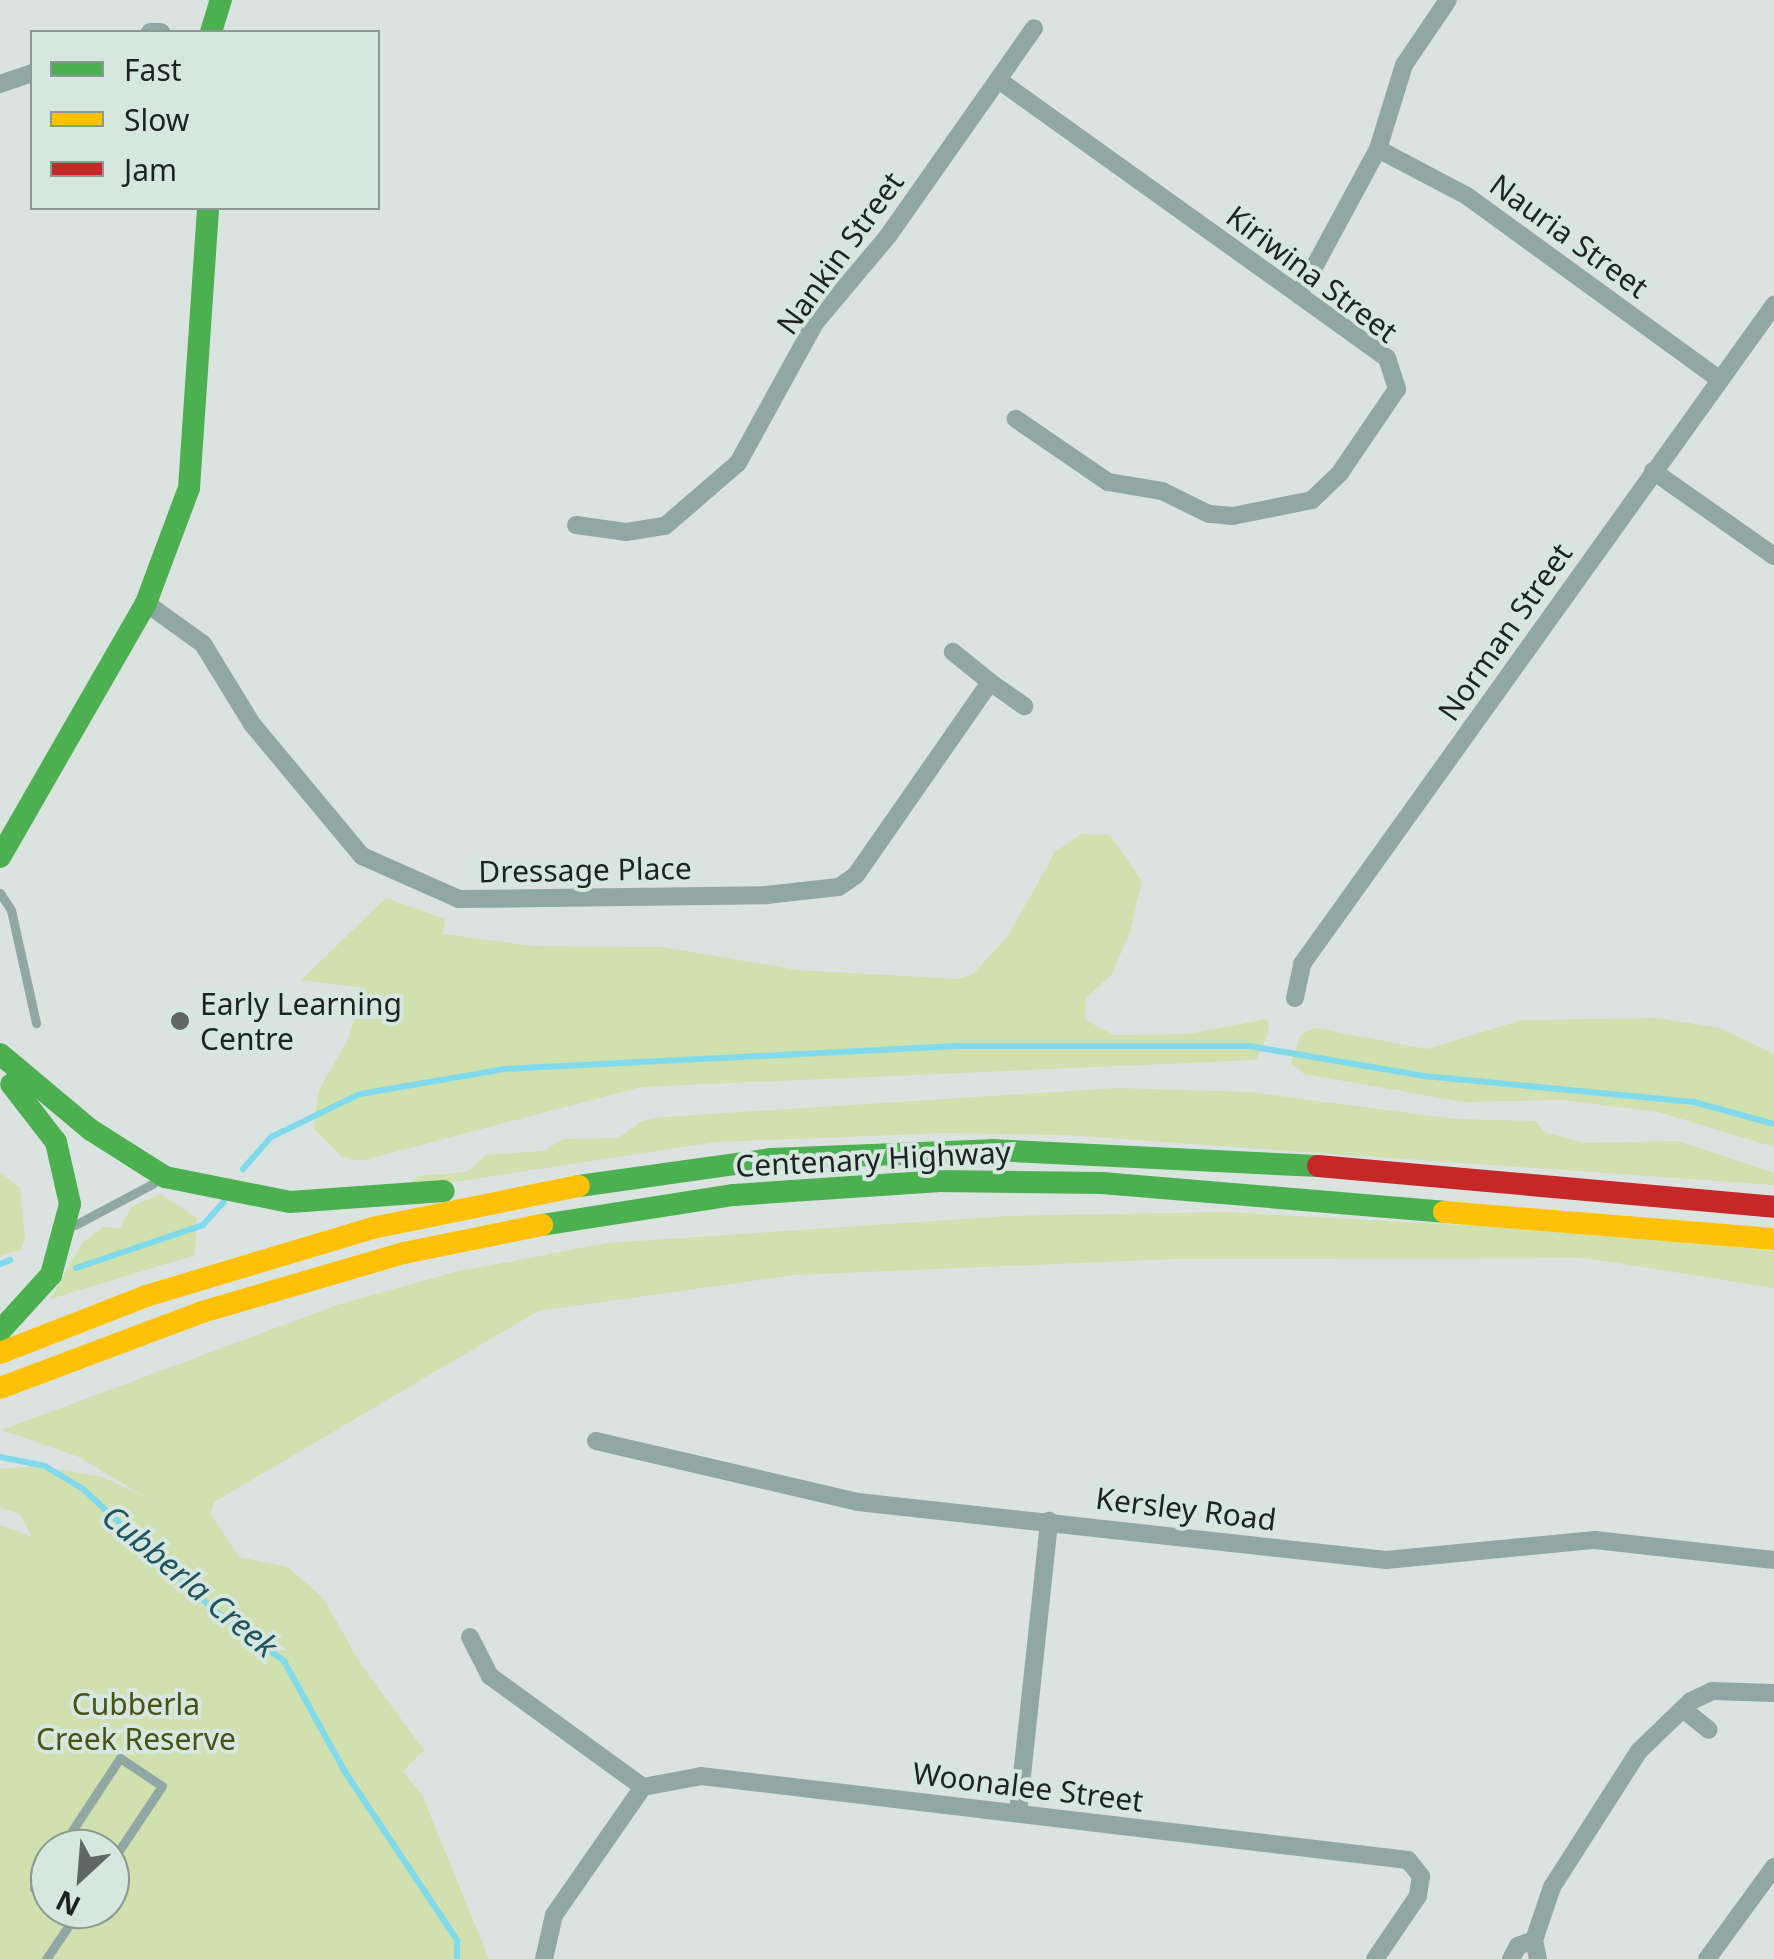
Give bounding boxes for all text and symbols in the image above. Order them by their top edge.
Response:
legend [30,30,380,210]
text: Fast [124,49,182,90]
text: Slow [124,99,189,140]
text: Jam [124,149,177,190]
street label: Nankin Street [769,165,911,341]
street label: Nauria Street [1483,167,1655,305]
street label: Kiriwina Street [1219,198,1405,350]
street label: Norman Street [1431,536,1579,728]
street label: Dressage Place [478,850,692,890]
place label: Early Learning Centre [200,986,402,1056]
marker: Early Learning Centre [169,1010,191,1032]
street label: Centenary Highway [734,1134,1012,1184]
street label: Kersley Road [1094,1480,1278,1538]
water label: Cubberla Creek [95,1497,285,1665]
park label: Cubberla Creek Reserve [36,1686,236,1756]
street label: Woonalee Street [911,1755,1145,1819]
north arrow [30,1829,130,1929]
text: N [49,1882,86,1926]

